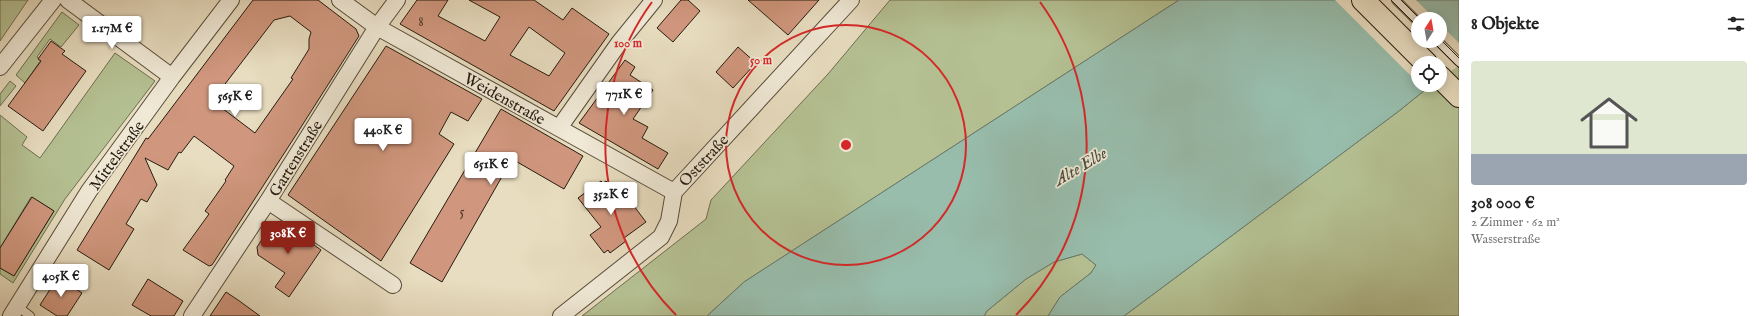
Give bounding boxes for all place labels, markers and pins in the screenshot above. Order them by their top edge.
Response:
pin: 1.17M € [75,16,149,50]
pin: 771K € [591,82,657,116]
pin: 565K € [202,84,268,118]
pin: 440K € [350,118,416,152]
centre of rings [839,138,853,152]
pin: 651K € [458,152,524,186]
pin: 352K € [578,182,644,216]
pin: 308K € [255,221,321,255]
pin: 405K € [28,264,94,298]

